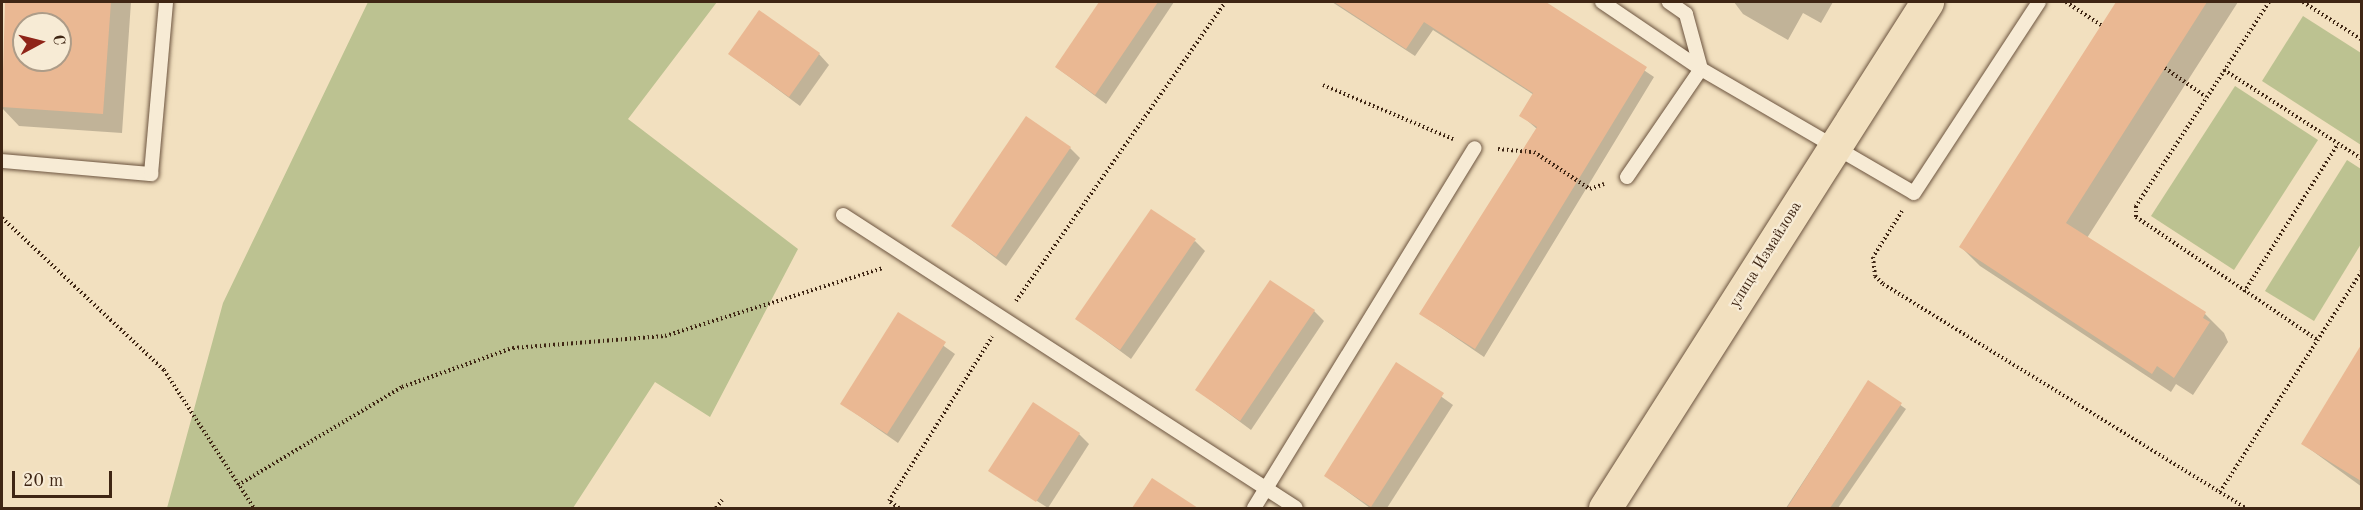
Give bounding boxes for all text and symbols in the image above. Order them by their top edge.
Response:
north arrow [12,12,72,72]
text: С [49,34,66,46]
street label: улица Измайлова [1726,198,1806,312]
scale bar [15,459,116,497]
text: 20 m [23,472,63,490]

